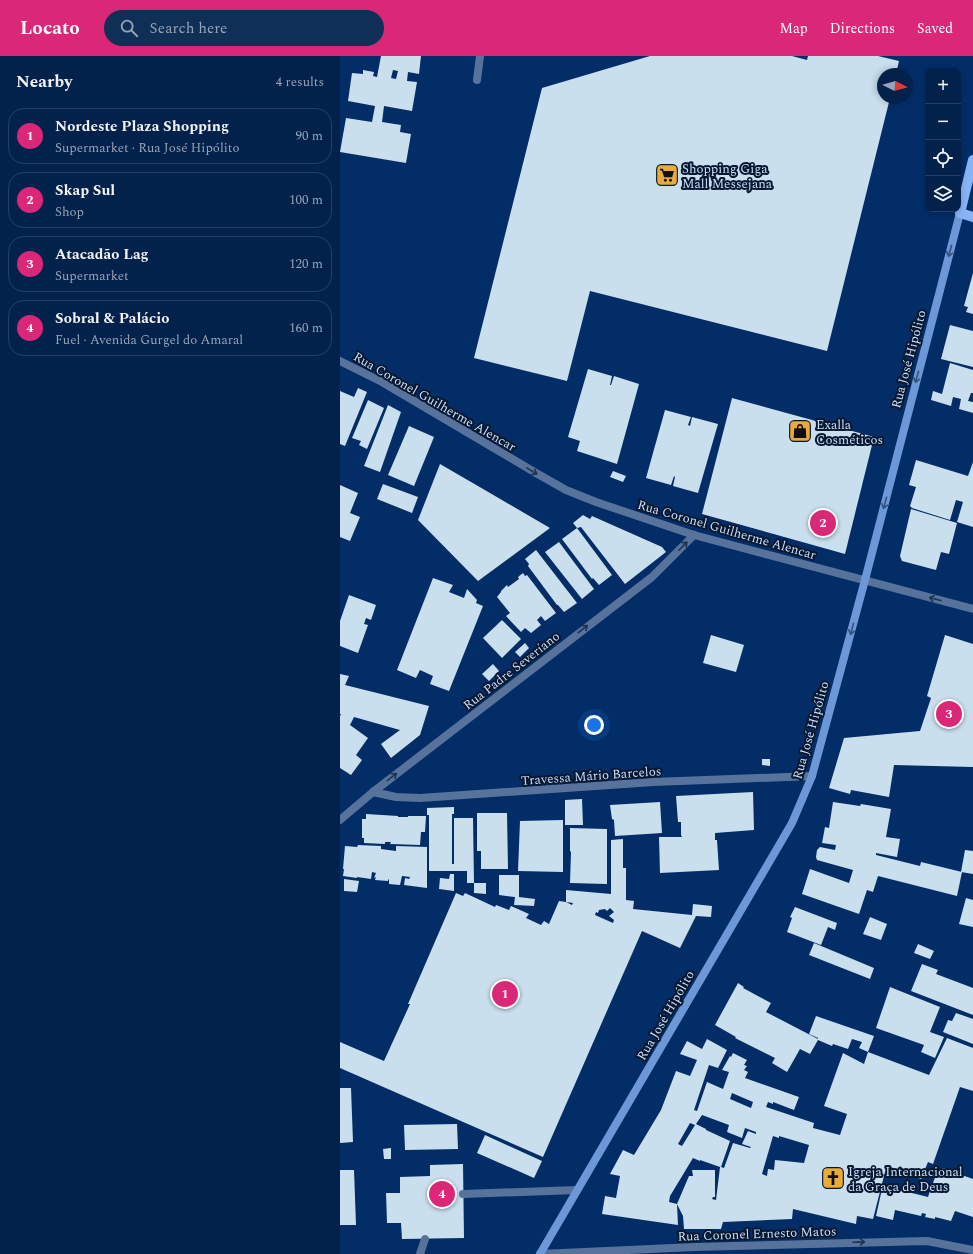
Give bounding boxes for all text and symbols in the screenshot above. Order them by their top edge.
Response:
search box [104,10,384,46]
text: Locato [20,14,80,43]
icon: search [118,17,140,39]
text: Search here [150,17,227,40]
text: Map [780,18,808,39]
text: Directions [830,18,895,39]
text: Saved [917,18,953,39]
north arrow [877,68,913,104]
map controls [925,68,961,212]
button: + [925,68,961,104]
text: Nearby [16,69,72,95]
text: 4 results [276,72,324,92]
button: − [925,104,961,140]
text: Nordeste Plaza Shopping [55,115,229,138]
text: 1 [26,126,34,146]
text: 90 m [296,126,323,146]
text: Supermarket · Rua José Hipólito [55,138,239,158]
button: locate [925,140,961,176]
place label: Shopping Giga Mall Messejana [682,159,773,194]
supermarket icon: Shopping Giga Mall Messejana [654,162,680,188]
button: layers [925,176,961,212]
text: Skap Sul [55,179,115,202]
text: 2 [26,190,34,210]
text: 100 m [289,190,323,210]
text: Shop [55,202,84,222]
text: Atacadão Lag [55,243,149,266]
one-way arrow [946,244,953,257]
text: 3 [26,254,34,274]
text: 120 m [289,254,323,274]
text: Supermarket [55,266,129,286]
text: Sobral & Palácio [55,307,170,330]
street label: Rua José Hipólito [886,308,932,411]
text: 4 [26,318,34,338]
text: 160 m [289,318,323,338]
text: Fuel · Avenida Gurgel do Amaral [55,330,243,350]
street label: Rua Coronel Guilherme Alencar [349,347,520,457]
one-way arrow [913,370,921,383]
place label: Exalla Cosméticos [816,415,883,450]
shop icon: Exalla Cosméticos [787,418,813,444]
one-way arrow [526,467,538,475]
street label: Rua Coronel Guilherme Alencar [635,495,818,565]
one-way arrow [880,496,888,509]
pin: 2 [810,508,836,538]
one-way arrow [678,541,688,551]
one-way arrow [929,595,942,602]
one-way arrow [847,622,855,635]
one-way arrow [578,625,589,634]
street label: Rua Padre Severíano [459,627,564,715]
street label: Rua José Hipólito [787,679,835,782]
pin: 3 [936,699,962,729]
your location [584,715,604,735]
street label: Travessa Mário Barcelos [520,761,662,791]
one-way arrow [386,773,397,781]
street label: Rua José Hipólito [632,967,700,1064]
pin: 1 [492,979,518,1009]
place label: Igreja Internacional da Graça de Deus [848,1162,963,1197]
church icon: Igreja Internacional da Graça de Deus [820,1165,846,1191]
pin: 4 [429,1179,455,1209]
street label: Rua Coronel Ernesto Matos [677,1221,837,1247]
one-way arrow [852,1239,865,1246]

